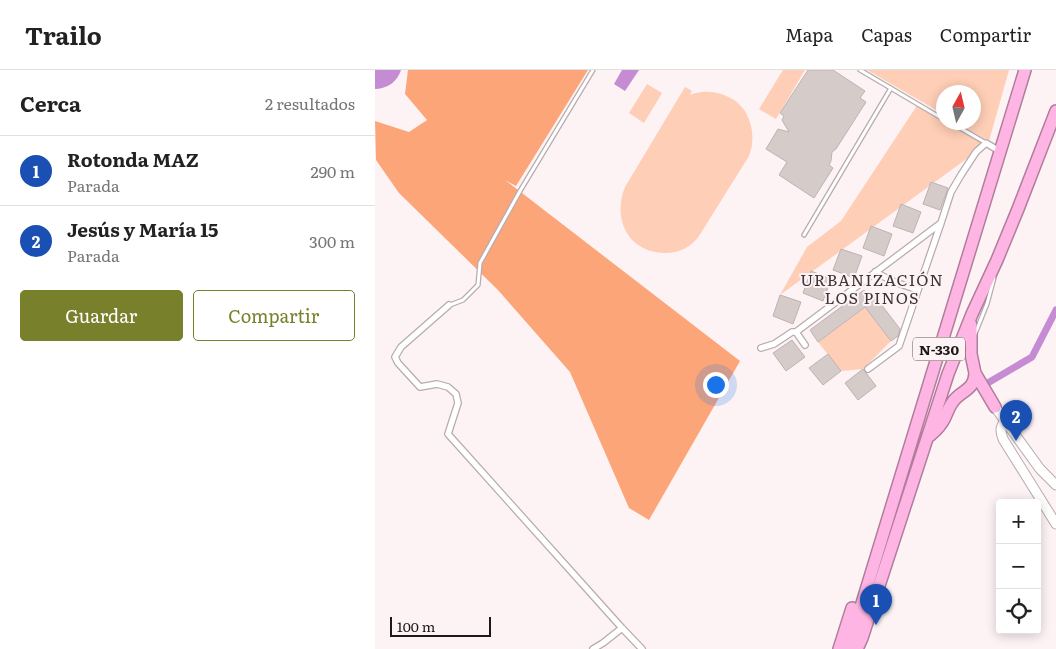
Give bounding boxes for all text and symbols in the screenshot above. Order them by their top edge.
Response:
text: Trailo [25,17,102,52]
text: Mapa [785,21,833,48]
text: Capas [861,21,912,48]
text: Compartir [940,21,1031,48]
north arrow [936,85,981,130]
text: Cerca [20,87,81,118]
text: 2 resultados [265,91,355,115]
text: Rotonda MAZ [67,145,199,173]
text: 1 [33,159,39,183]
text: 290 m [311,159,355,183]
text: Parada [67,173,120,197]
text: Jesús y María 15 [67,215,218,243]
text: 2 [32,229,40,253]
text: 300 m [309,229,355,253]
text: Parada [67,243,120,267]
district label: URBANIZACIÓN LOS PINOS [800,267,944,309]
button: Guardar [20,290,183,341]
button: Compartir [193,290,355,341]
road number: N-330 [913,338,965,360]
your location [703,372,729,398]
pin: 2 [1000,400,1032,441]
map controls [996,499,1041,634]
button: + [996,499,1041,544]
button: − [996,544,1041,589]
pin: 1 [860,584,892,625]
button: locate [996,589,1041,634]
scale bar [390,614,491,637]
text: 100 m [397,616,435,636]

